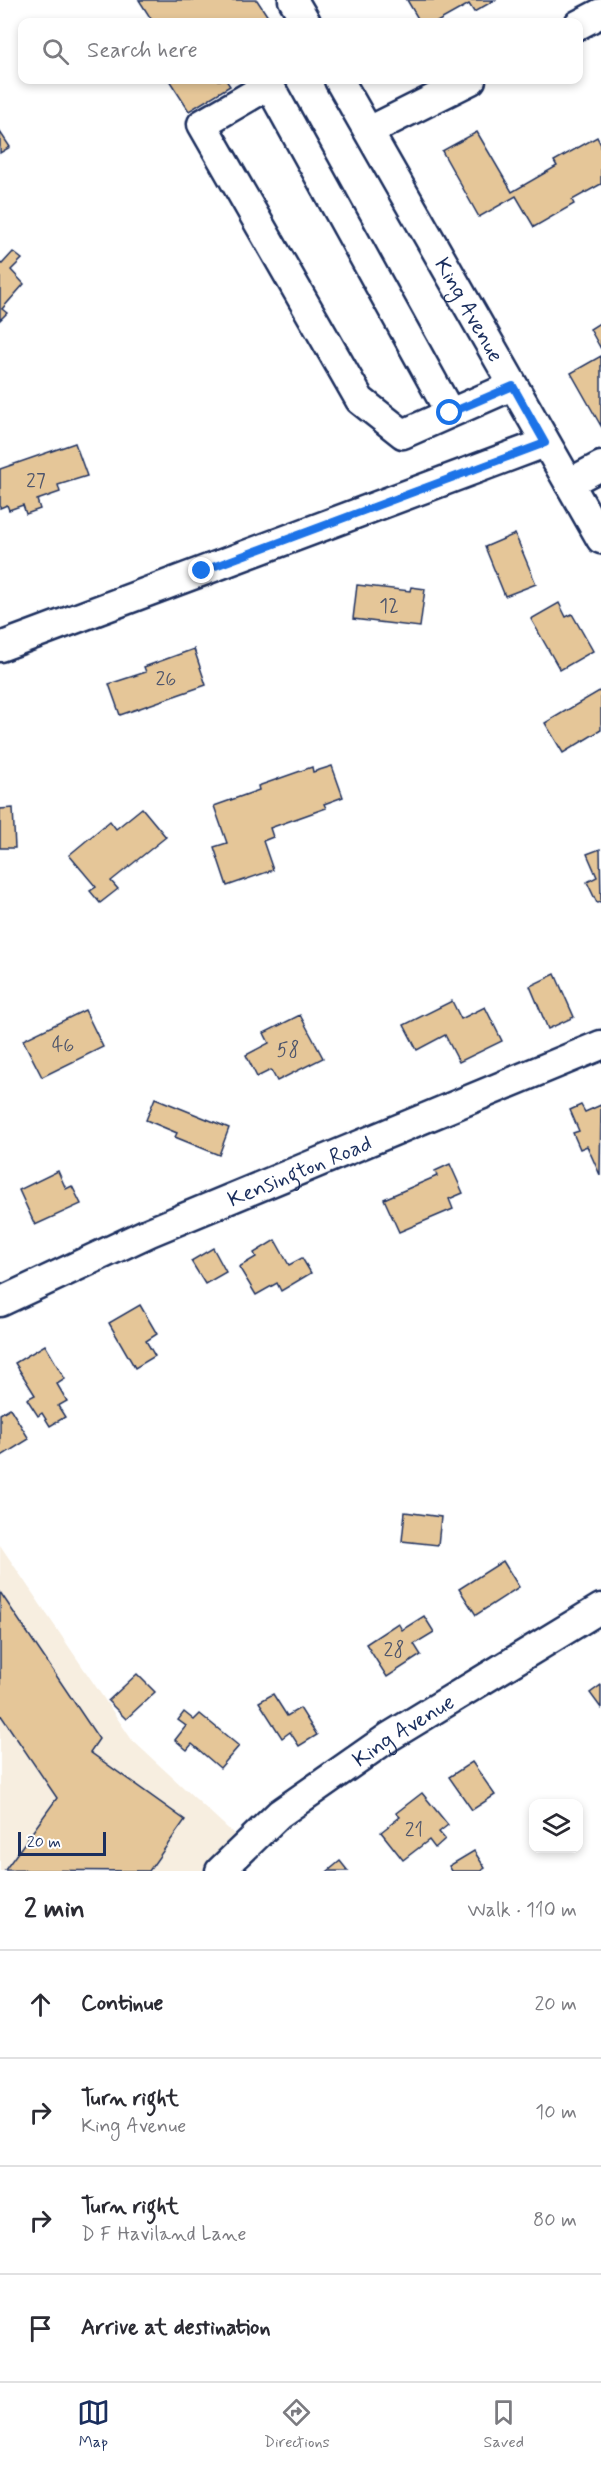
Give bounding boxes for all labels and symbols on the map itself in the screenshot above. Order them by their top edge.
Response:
street label: King Avenue [427,253,509,368]
route start [436,399,462,425]
house number: 27 [26,468,46,495]
route end [188,557,214,583]
house number: 12 [379,593,399,620]
house number: 26 [156,666,176,693]
house number: 46 [52,1032,74,1059]
house number: 58 [277,1037,299,1064]
street label: Kensington Road [224,1130,376,1214]
house number: 28 [384,1637,404,1664]
street label: King Avenue [348,1688,460,1774]
house number: 21 [405,1817,423,1844]
scale bar [18,1829,106,1856]

